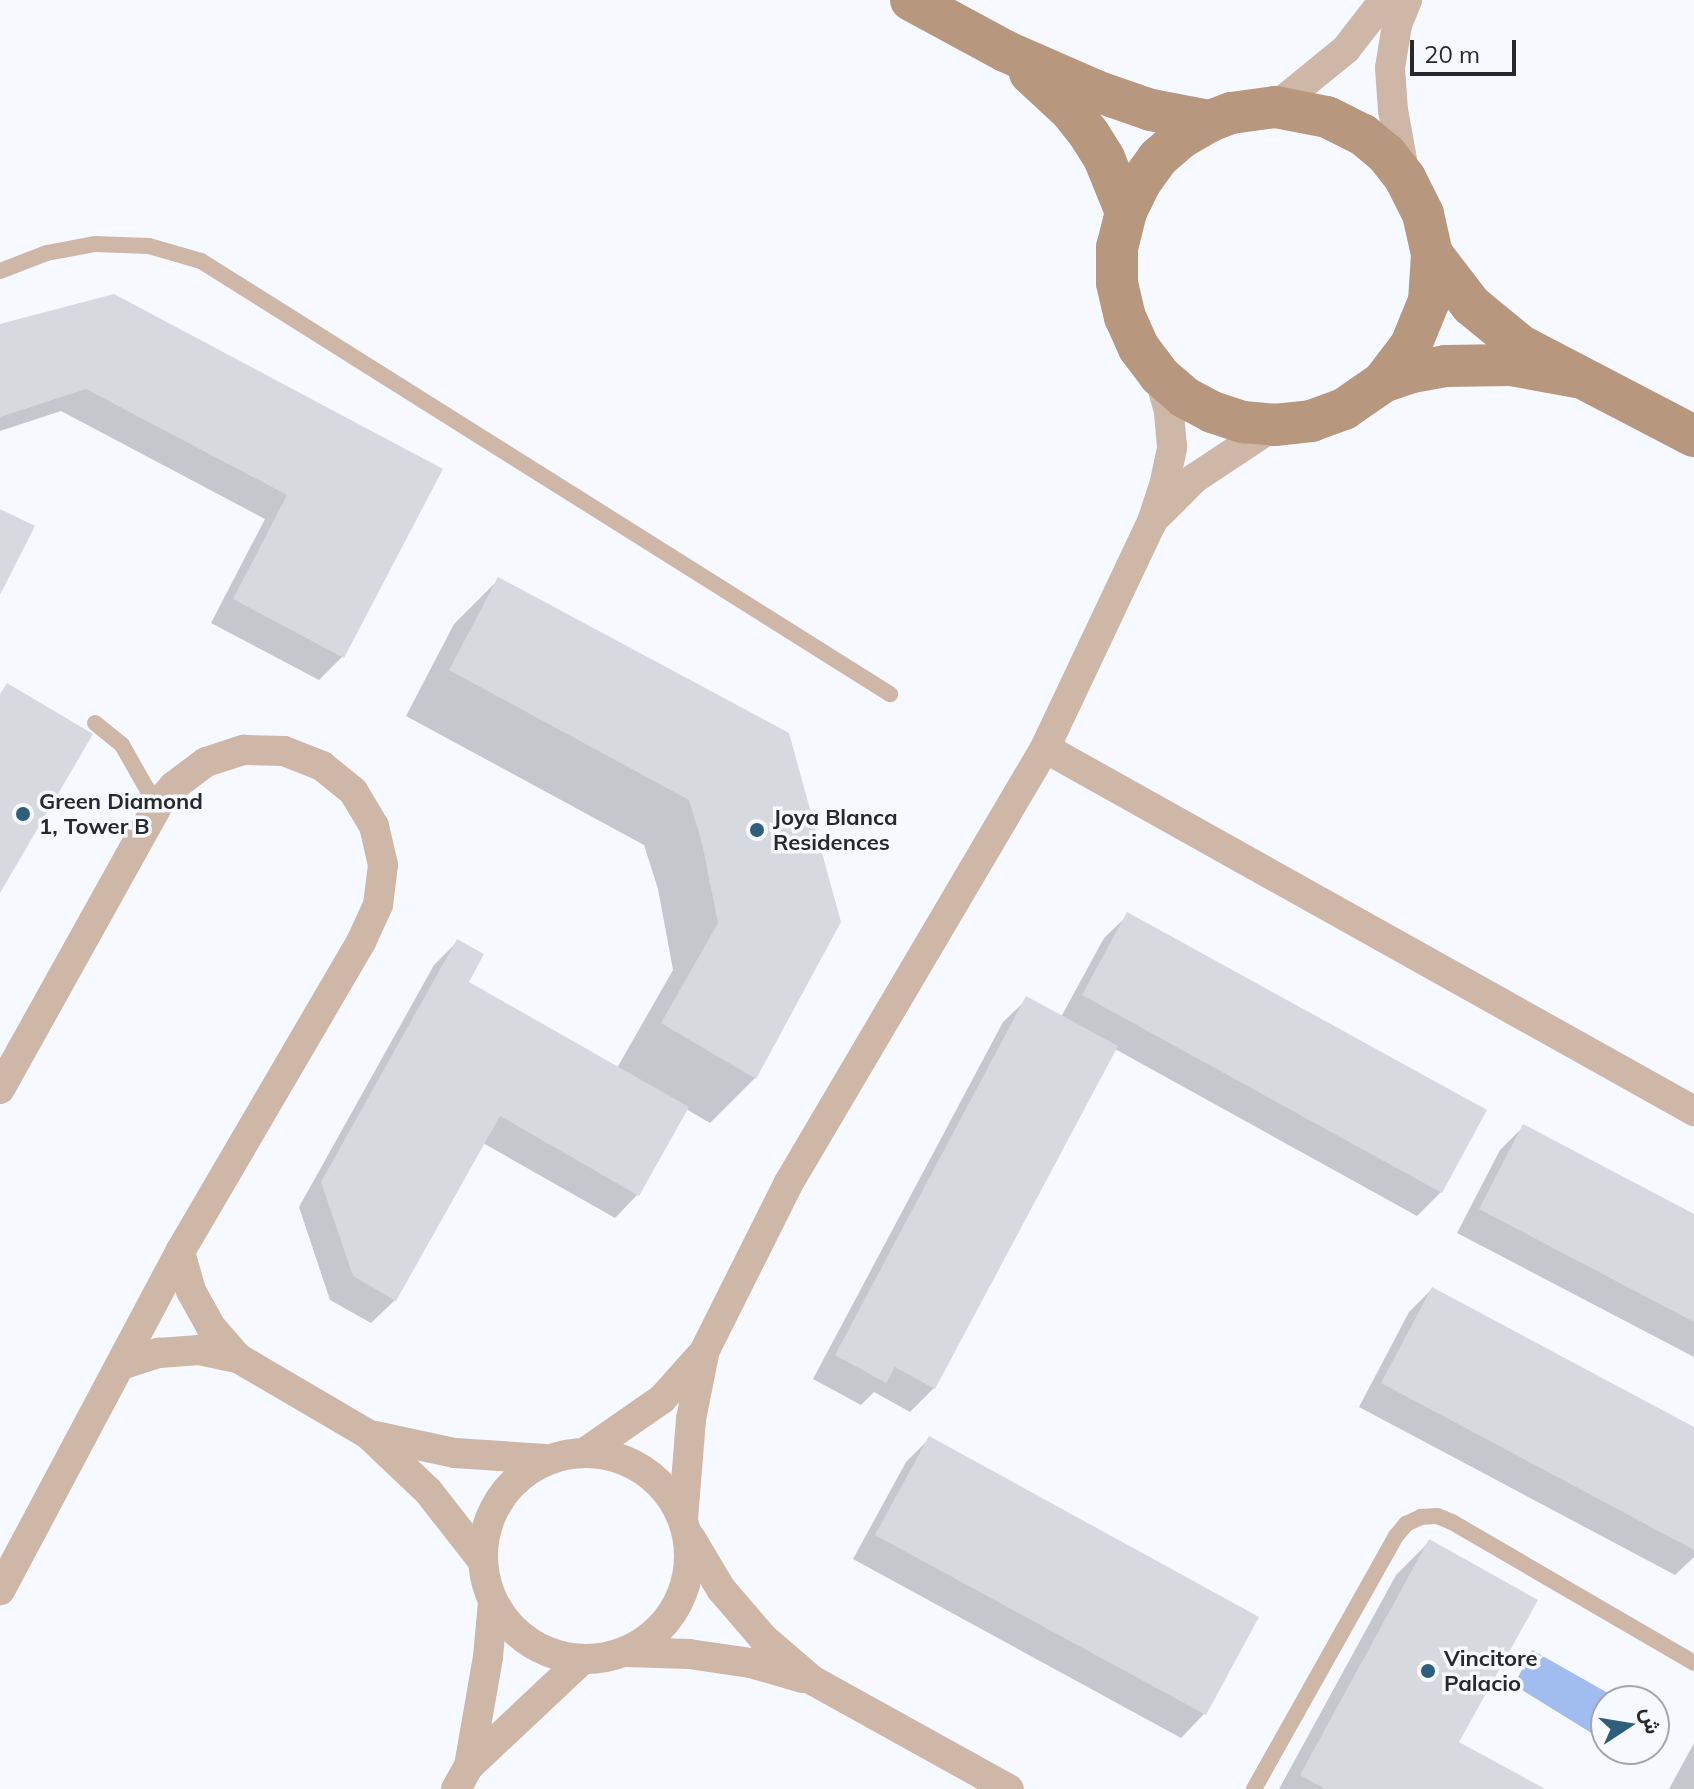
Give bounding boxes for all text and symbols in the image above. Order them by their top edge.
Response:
scale bar [1414,24,1520,74]
text: 20 m [1424,39,1480,69]
place label: Green Diamond 1, Tower B [39,788,203,840]
place label: Joya Blanca Residences [773,804,898,856]
marker: Green Diamond 1, Tower B [14,805,32,823]
marker: Joya Blanca Residences [748,821,766,839]
place label: Vincitore Palacio [1444,1645,1537,1696]
marker: Vincitore Palacio [1419,1662,1437,1680]
north arrow [1590,1685,1670,1765]
text: ش [1635,1705,1668,1736]

